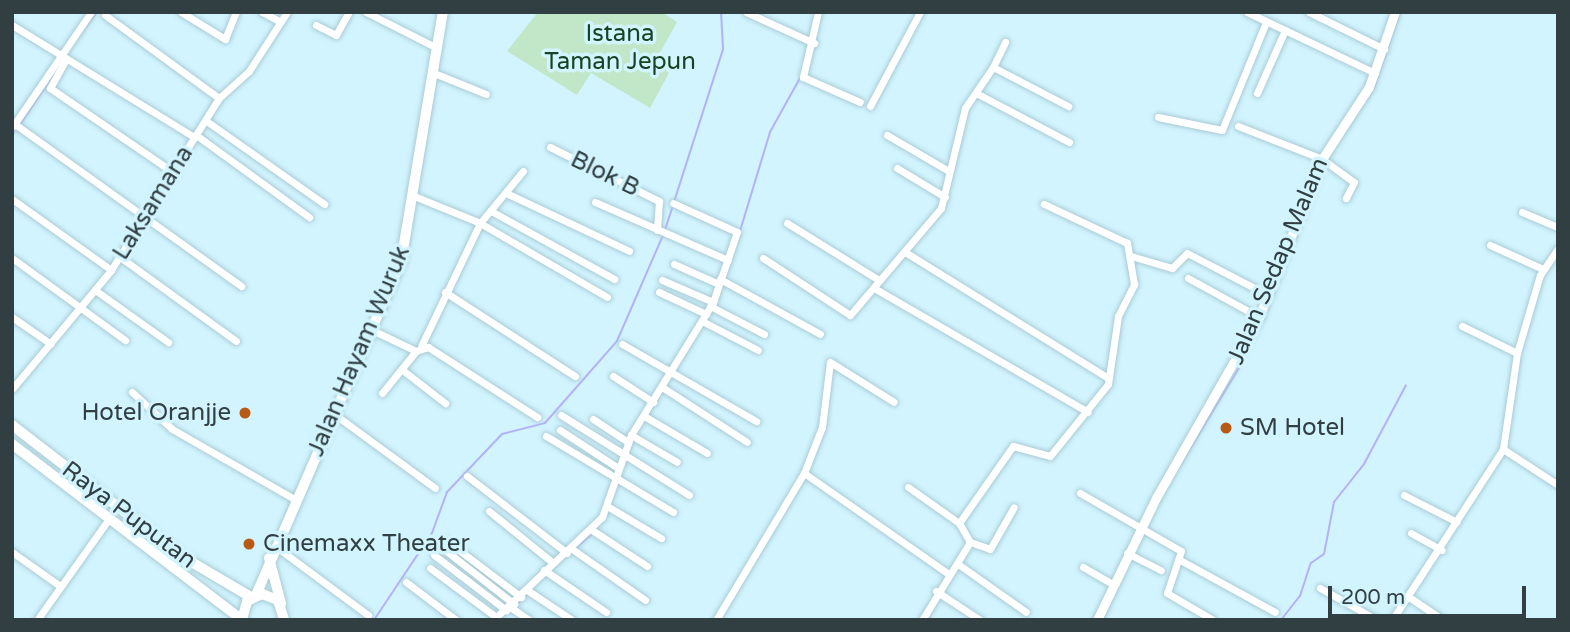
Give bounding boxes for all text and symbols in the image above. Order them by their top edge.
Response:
park label: Istana Taman Jepun [544,20,696,76]
street label: Laksamana [107,141,199,265]
street label: Blok B [566,145,644,203]
street label: Jalan Sedap Malam [1221,153,1335,369]
street label: Jalan Hayam Wuruk [302,241,416,461]
place label: Hotel Oranjje [82,399,231,427]
marker: Hotel Oranjje [237,405,253,421]
place label: SM Hotel [1240,414,1345,442]
marker: SM Hotel [1218,420,1234,436]
street label: Raya Puputan [56,455,202,575]
place label: Cinemaxx Theater [263,530,470,558]
marker: Cinemaxx Theater [241,536,257,552]
scale bar [1332,572,1530,616]
text: 200 m [1341,585,1405,610]

